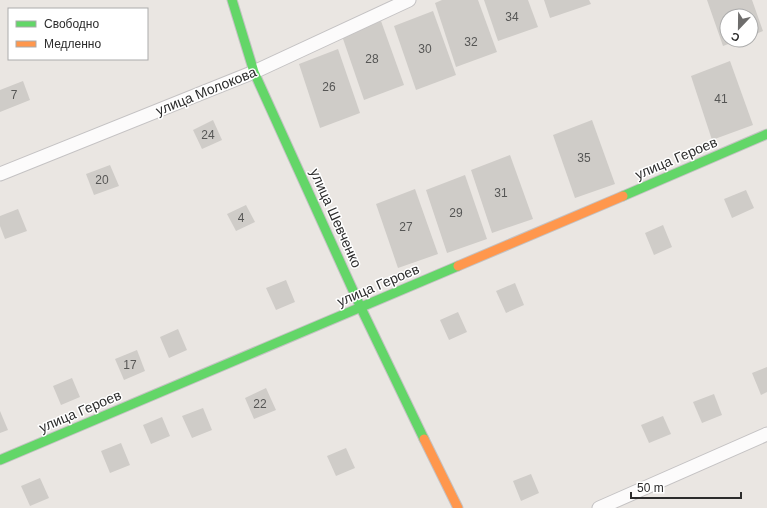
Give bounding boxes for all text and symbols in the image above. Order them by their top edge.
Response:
legend [8,8,148,60]
north arrow [719,8,759,48]
house number: 34 [505,10,519,24]
text: Свободно [44,17,99,31]
text: С [729,30,741,44]
house number: 32 [464,35,478,49]
text: Медленно [44,37,101,51]
house number: 30 [418,42,432,56]
house number: 28 [365,52,379,66]
street label: улица Молокова [153,63,259,118]
house number: 26 [322,80,336,94]
house number: 7 [11,88,18,102]
house number: 41 [714,92,728,106]
house number: 24 [201,128,215,142]
street label: улица Героев [633,134,719,182]
house number: 35 [577,151,591,165]
street label: улица Шевченко [307,166,365,270]
house number: 20 [95,173,109,187]
house number: 31 [494,186,508,200]
house number: 29 [449,206,463,220]
house number: 4 [238,211,245,225]
house number: 27 [399,220,413,234]
street label: улица Героев [335,261,421,309]
house number: 17 [123,358,137,372]
street label: улица Героев [37,387,123,435]
house number: 22 [253,397,267,411]
scale bar [631,474,741,500]
text: 50 m [637,481,664,495]

